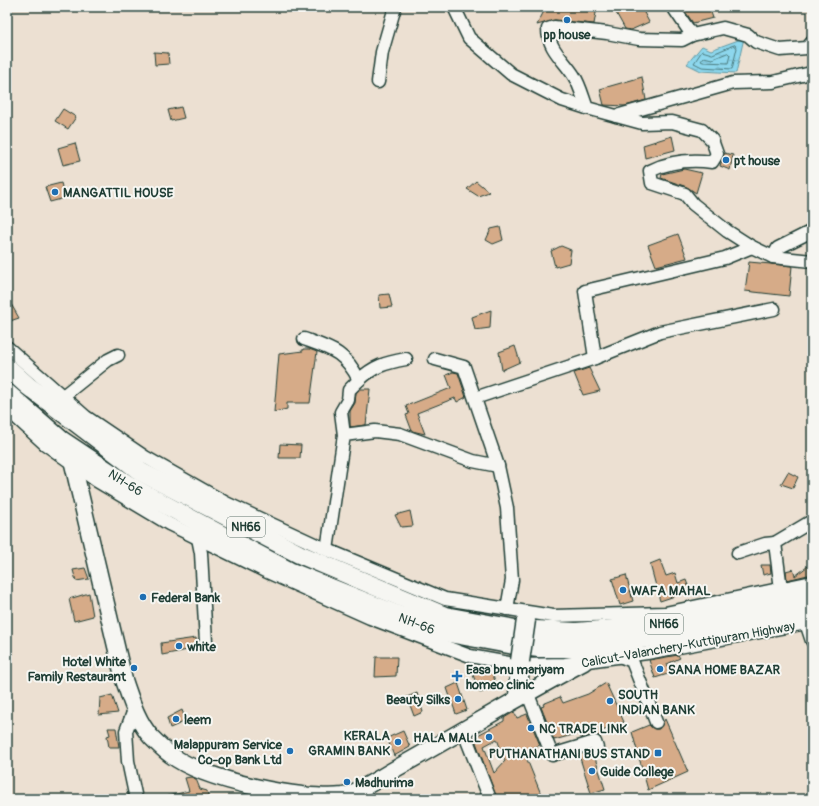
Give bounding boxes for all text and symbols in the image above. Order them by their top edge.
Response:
marker: pp house [562,15,572,25]
place label: pp house [544,27,591,43]
place label: pt house [734,153,781,169]
marker: pt house [721,155,731,165]
place label: MANGATTIL HOUSE [63,185,174,201]
marker: MANGATTIL HOUSE [50,187,60,197]
street label: NH-66 [105,466,146,500]
road number: NH66 [227,517,265,537]
place label: WAFA MAHAL [631,583,711,599]
marker: WAFA MAHAL [618,585,628,595]
place label: Federal Bank [151,590,221,606]
marker: Federal Bank [138,592,148,602]
street label: NH-66 [396,610,437,638]
road number: NH66 [645,614,683,634]
street label: Calicut-Valanchery-Kuttipuram Highway [580,618,797,672]
place label: white [187,639,217,655]
marker: white [174,641,184,651]
place label: Hotel White Family Restaurant [28,654,127,685]
place label: Easa bnu mariyam homeo clinic [466,662,565,693]
place label: SANA HOME BAZAR [668,662,781,678]
marker: Hotel White Family Restaurant [129,663,139,673]
marker: SANA HOME BAZAR [655,664,665,674]
marker: Easa bnu mariyam homeo clinic [451,670,463,682]
place label: SOUTH INDIAN BANK [618,687,695,718]
place label: Beauty Silks [386,692,450,708]
marker: Beauty Silks [453,694,463,704]
marker: SOUTH INDIAN BANK [605,696,615,706]
place label: leem [184,712,212,728]
marker: leem [171,714,181,724]
place label: NC TRADE LINK [539,721,627,737]
marker: NC TRADE LINK [526,723,536,733]
place label: KERALA GRAMIN BANK [308,728,391,759]
place label: HALA MALL [413,730,482,746]
marker: HALA MALL [484,732,494,742]
place label: Malappuram Service Co-op Bank Ltd [174,737,283,768]
marker: KERALA GRAMIN BANK [393,737,403,747]
marker: Malappuram Service Co-op Bank Ltd [285,746,295,756]
place label: PUTHANATHANI BUS STAND [489,746,650,762]
marker: PUTHANATHANI BUS STAND [653,748,663,758]
place label: Guide College [600,764,674,780]
marker: Guide College [587,766,597,776]
place label: Madhurima [355,775,414,791]
marker: Madhurima [342,777,352,787]

